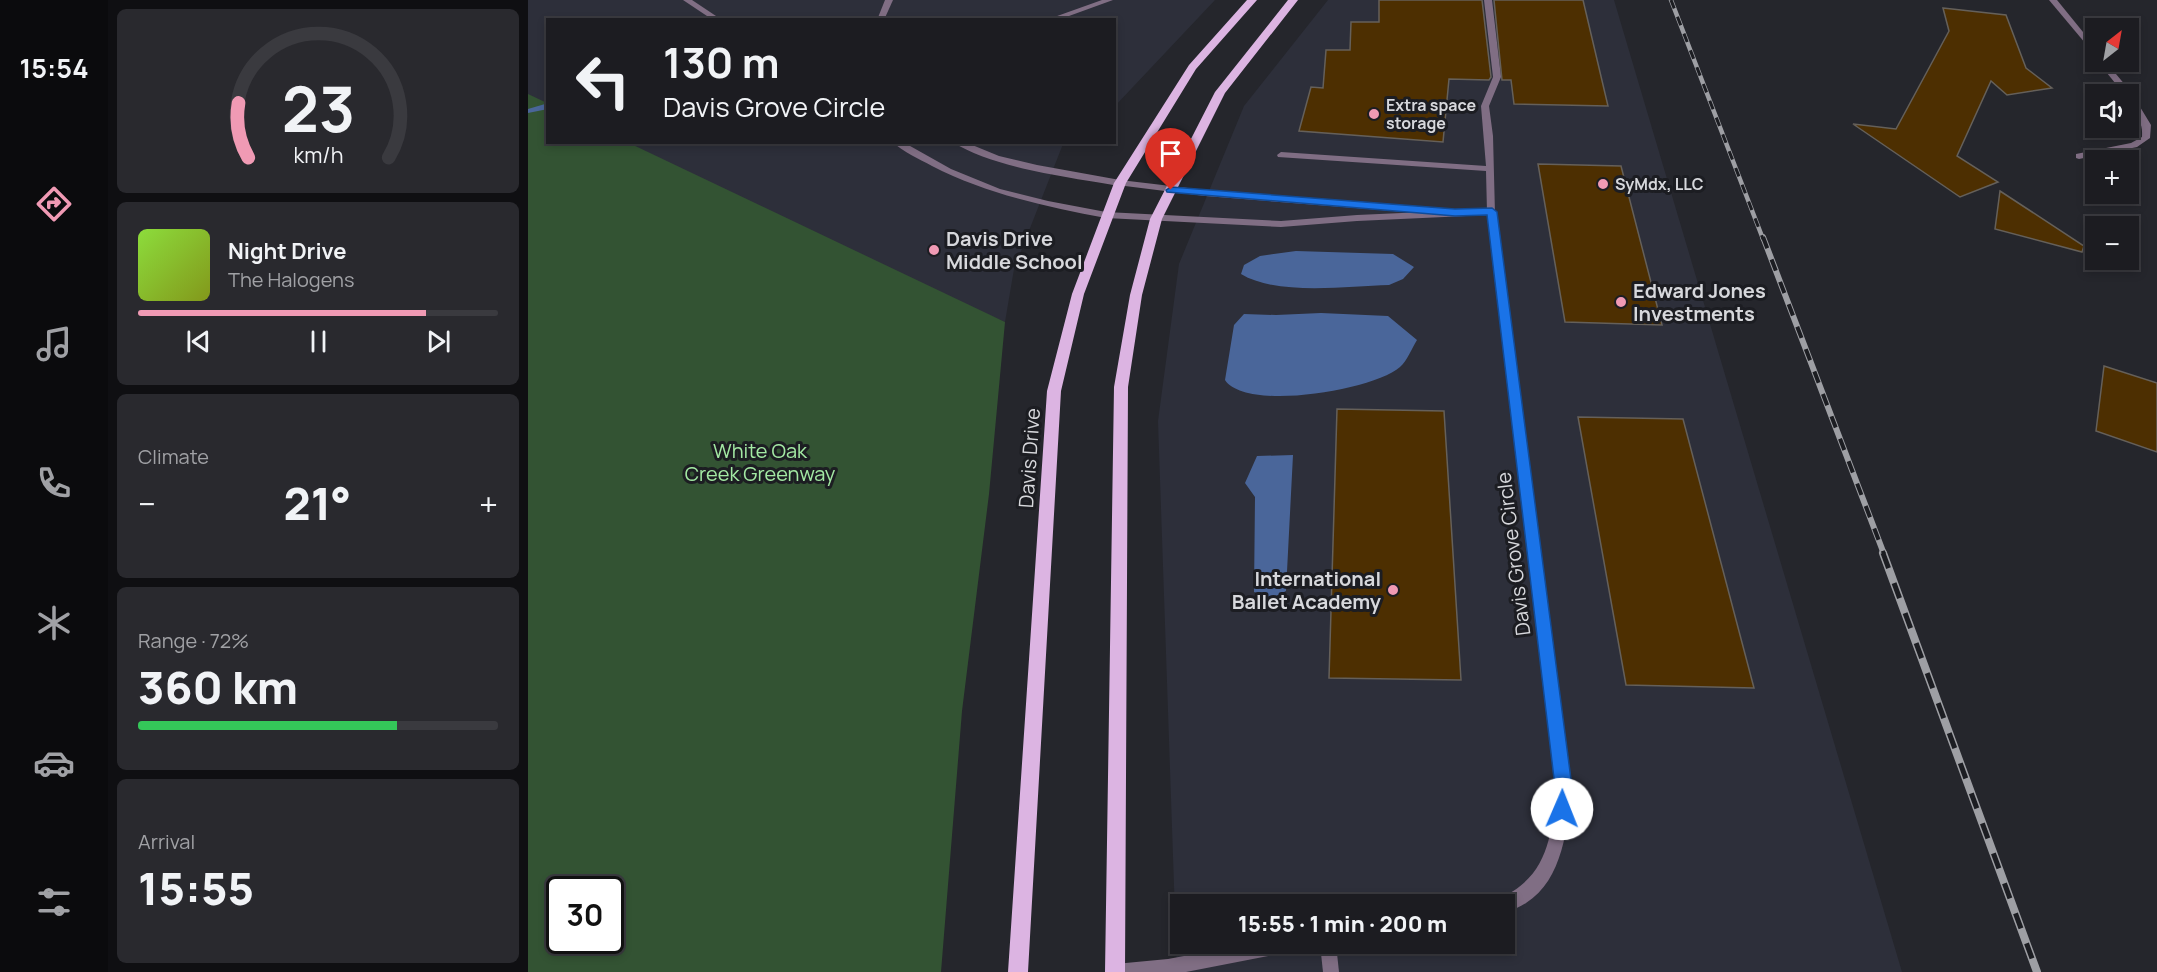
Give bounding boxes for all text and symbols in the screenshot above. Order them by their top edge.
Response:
north arrow [2085,18,2139,72]
map controls [2085,18,2139,270]
text: 130 m [663,33,780,91]
icon: left [564,42,642,120]
text: 15:54 [19,49,89,86]
text: 23 [281,65,355,151]
button: sound [2085,84,2139,138]
text: Davis Grove Circle [663,88,885,125]
place label: Extra space storage [1386,94,1476,134]
marker: Extra space storage [1367,107,1381,121]
pin [1145,128,1196,190]
icon: arrive [1154,137,1187,170]
text: km/h [293,140,343,169]
button: + [2085,150,2139,204]
place label: SyMdx, LLC [1615,173,1704,195]
marker: SyMdx, LLC [1596,177,1610,191]
icon: directions [33,183,75,225]
button: − [2085,216,2139,270]
place label: Davis Drive Middle School [946,225,1083,275]
text: Night Drive [228,236,347,266]
marker: Davis Drive Middle School [927,243,941,257]
text: The Halogens [228,266,354,293]
place label: Edward Jones Investments [1633,277,1766,327]
marker: Edward Jones Investments [1614,295,1628,309]
icon: music [33,323,75,365]
icon: previous [182,325,215,358]
icon: pause [302,325,335,358]
icon: next [422,325,455,358]
street label: Davis Drive [1012,407,1046,509]
park label: White Oak Creek Greenway [685,437,836,487]
text: Climate [138,443,209,470]
icon: phone [33,462,75,504]
street label: Davis Grove Circle [1490,471,1536,637]
text: 21° [283,472,351,534]
text: − [138,481,156,526]
text: + [479,481,498,526]
place label: International Ballet Academy [1232,565,1382,615]
marker: International Ballet Academy [1386,583,1400,597]
icon: climate [33,602,75,644]
text: Range · 72% [138,627,249,654]
text: 360 km [138,656,298,718]
icon: car [33,742,75,784]
position arrow [1530,777,1594,841]
text: Arrival [138,828,195,855]
text: 15:55 [138,857,254,919]
speed limit sign: 30 [546,876,624,954]
icon: filters [33,881,75,923]
text: 15:55 · 1 min · 200 m [1238,909,1447,939]

